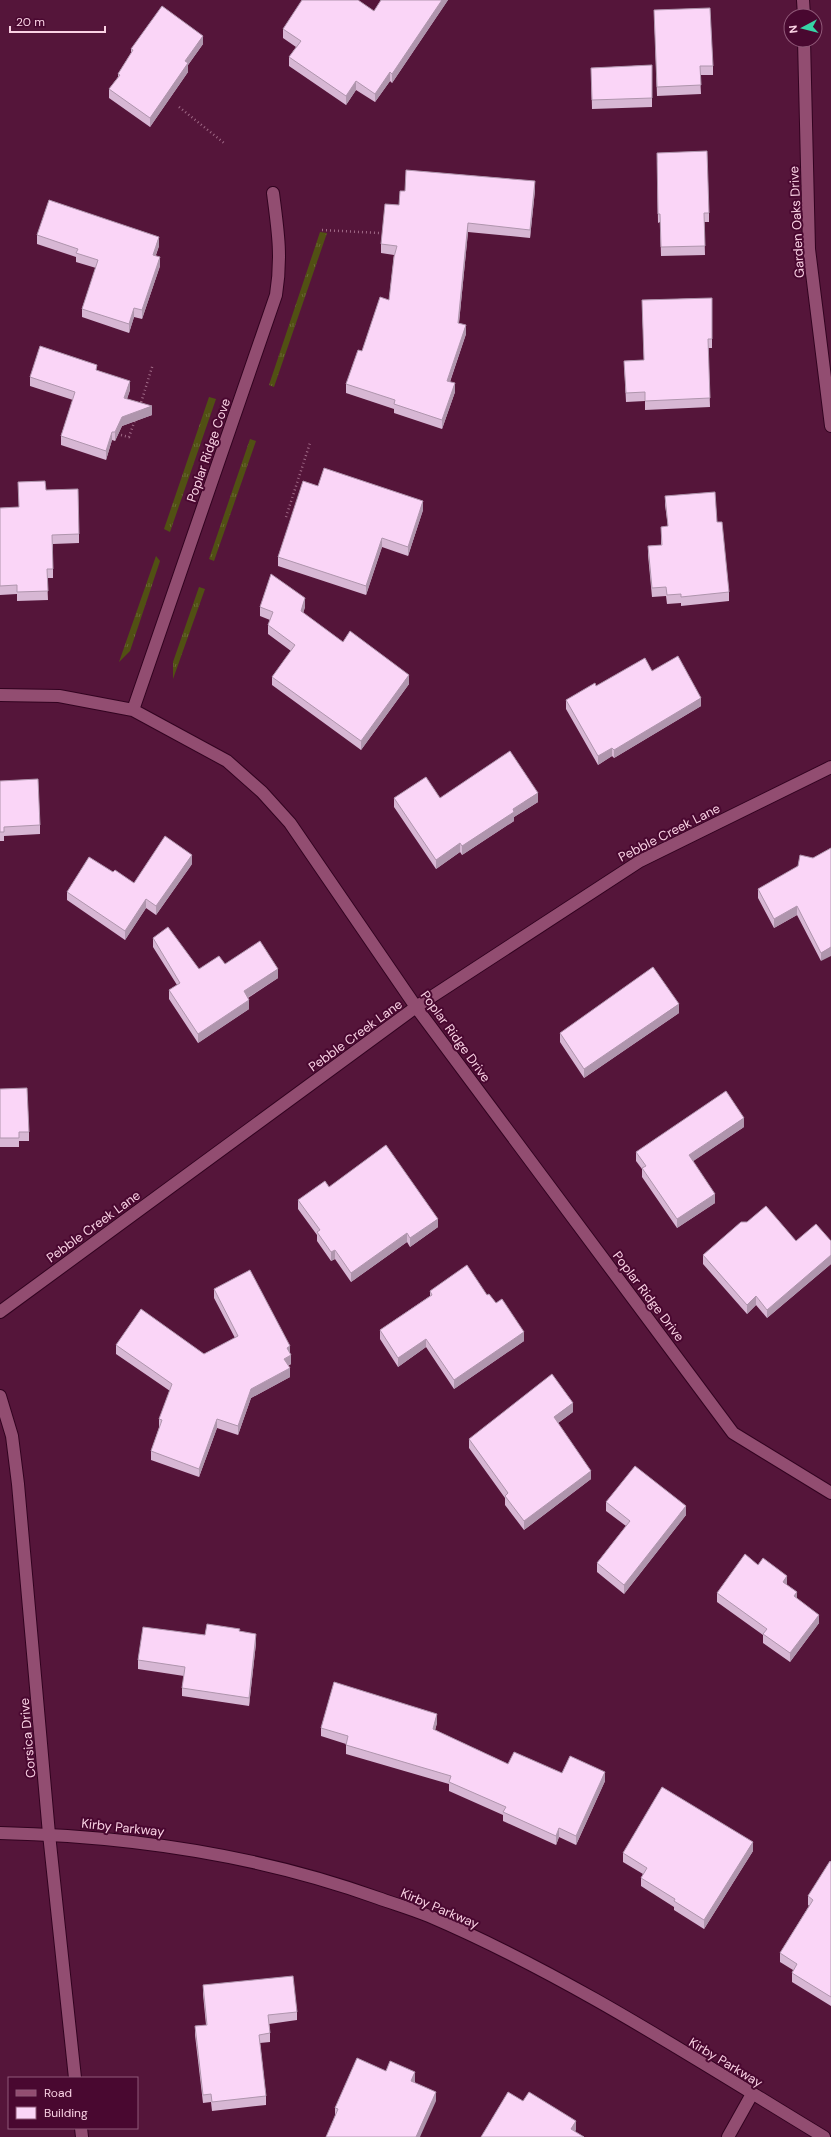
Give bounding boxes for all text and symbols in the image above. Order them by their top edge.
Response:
scale bar [10,8,105,34]
north arrow [783,8,823,48]
text: 20 m [16,14,45,30]
text: N [786,24,801,34]
street label: Garden Oaks Drive [785,166,808,278]
street label: Poplar Ridge Cove [183,396,234,504]
street label: Pebble Creek Lane [615,799,723,865]
street label: Poplar Ridge Drive [417,987,494,1085]
street label: Pebble Creek Lane [305,996,406,1075]
street label: Pebble Creek Lane [43,1187,144,1266]
street label: Poplar Ridge Drive [609,1248,688,1345]
street label: Corsica Drive [16,1697,39,1779]
street label: Kirby Parkway [81,1815,165,1840]
street label: Kirby Parkway [398,1884,481,1933]
street label: Kirby Parkway [686,2034,766,2091]
legend [8,2077,138,2129]
text: Road [44,2085,72,2101]
text: Building [44,2105,88,2121]

